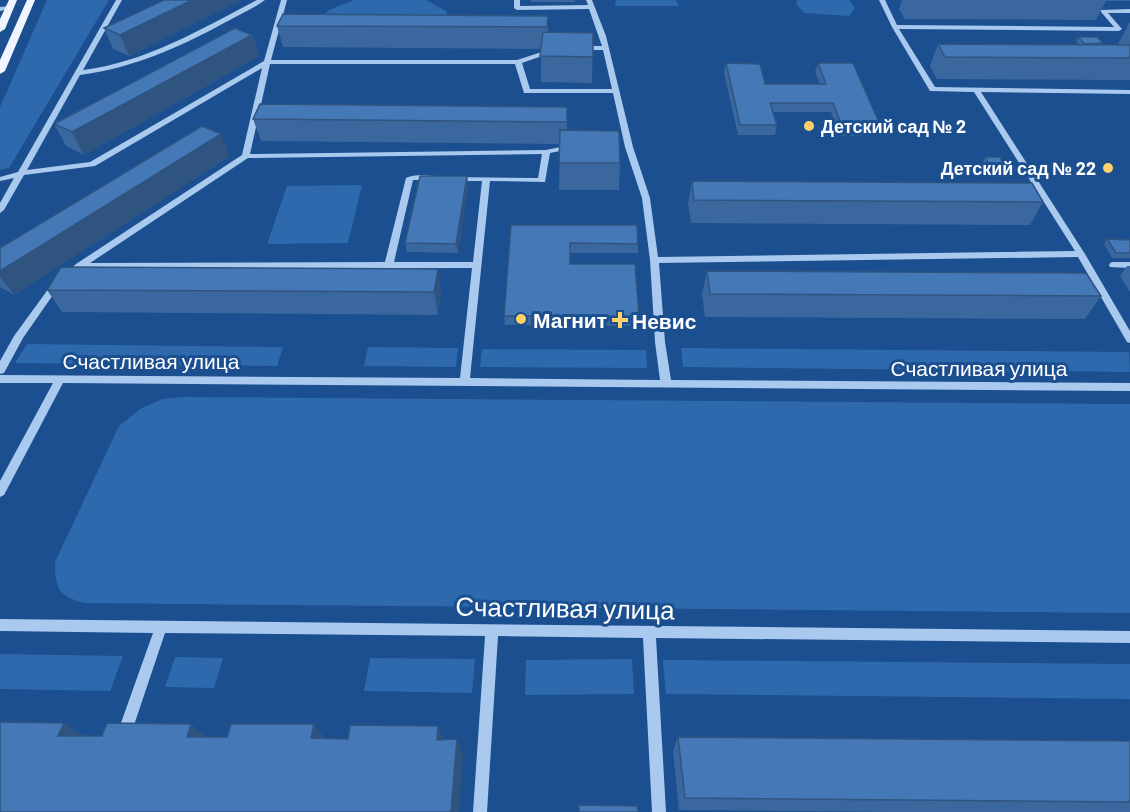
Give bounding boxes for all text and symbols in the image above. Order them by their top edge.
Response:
place label: Детский сад № 2 [821,115,966,137]
marker: Детский сад № 2 [802,119,816,133]
place label: Детский сад № 22 [941,157,1096,179]
marker: Детский сад № 22 [1101,161,1115,175]
place label: Магнит [533,307,607,332]
place label: Невис [632,308,697,333]
marker: Магнит [514,312,528,326]
marker: Невис [613,313,627,327]
street label: Счастливая улица [62,348,240,373]
street label: Счастливая улица [890,355,1068,380]
street label: Счастливая улица [455,590,675,624]

